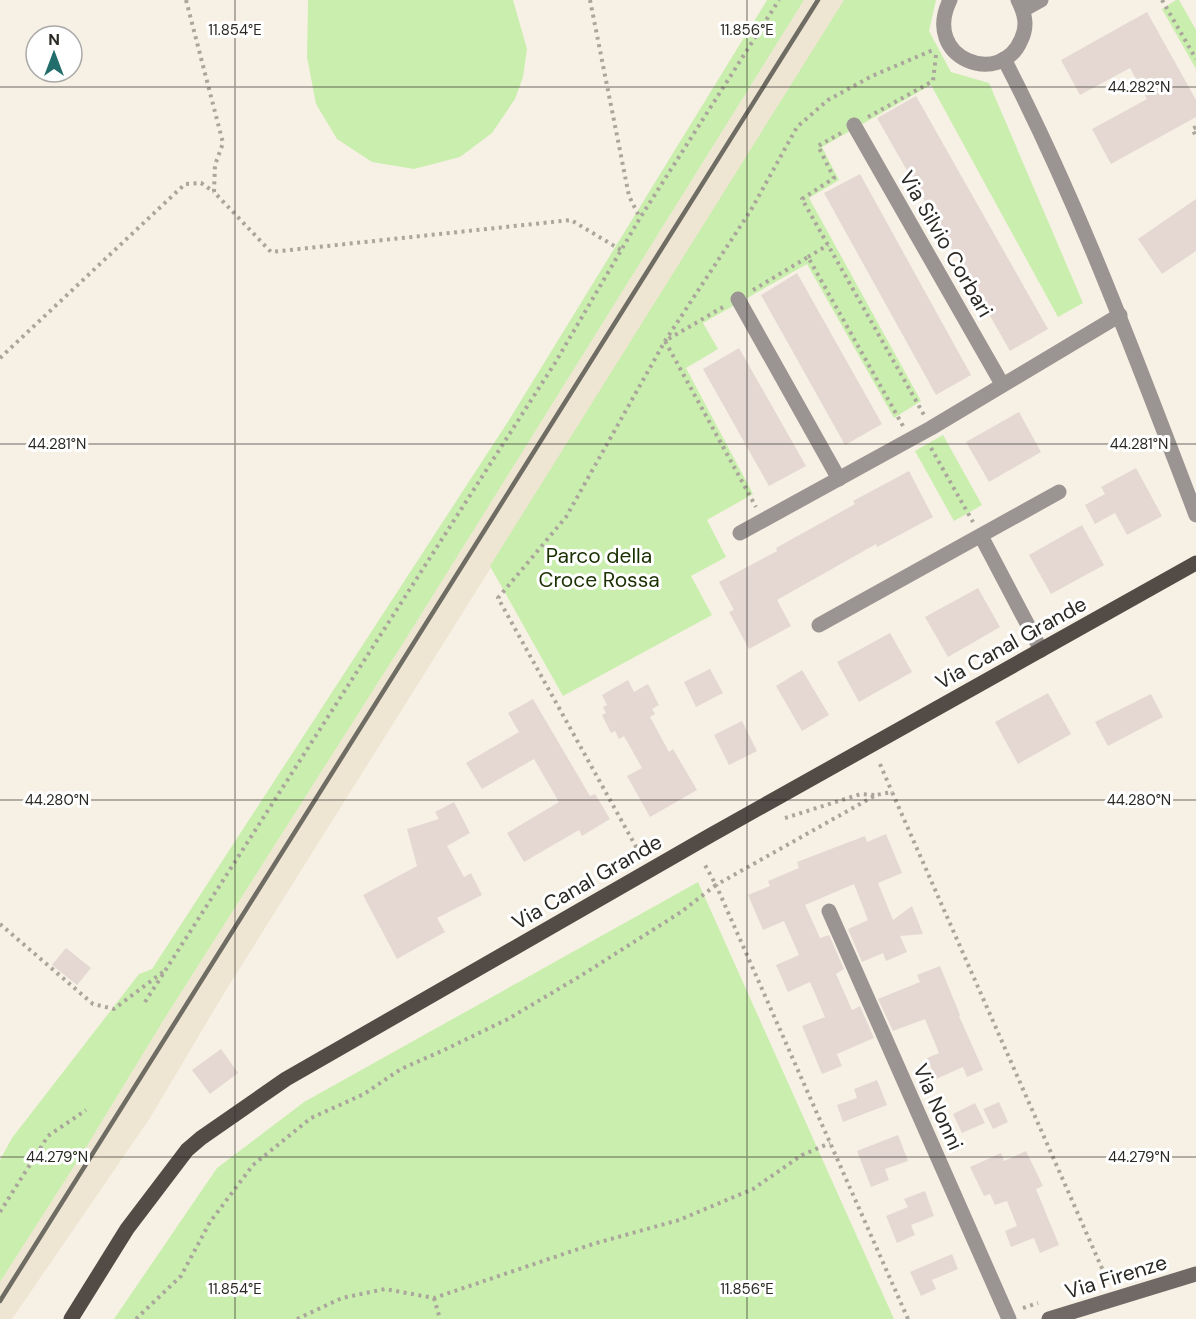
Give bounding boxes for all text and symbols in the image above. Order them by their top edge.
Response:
text: 11.854°E [208,20,262,40]
text: 11.856°E [720,20,774,40]
north arrow [24,24,84,84]
text: N [48,29,60,50]
text: 44.282°N [1108,77,1170,97]
street label: Via Silvio Corbari [893,166,999,322]
text: 44.281°N [28,434,86,454]
text: 44.281°N [1110,434,1168,454]
park label: Parco della Croce Rossa [538,542,660,594]
street label: Via Canal Grande [930,590,1092,696]
text: 44.280°N [25,790,89,810]
text: 44.280°N [1107,790,1171,810]
street label: Via Canal Grande [507,828,667,936]
street label: Via Nonni [906,1059,970,1155]
text: 44.279°N [26,1147,88,1167]
text: 44.279°N [1108,1147,1170,1167]
street label: Via Firenze [1062,1248,1170,1306]
text: 11.854°E [208,1279,262,1299]
text: 11.856°E [720,1279,774,1299]

